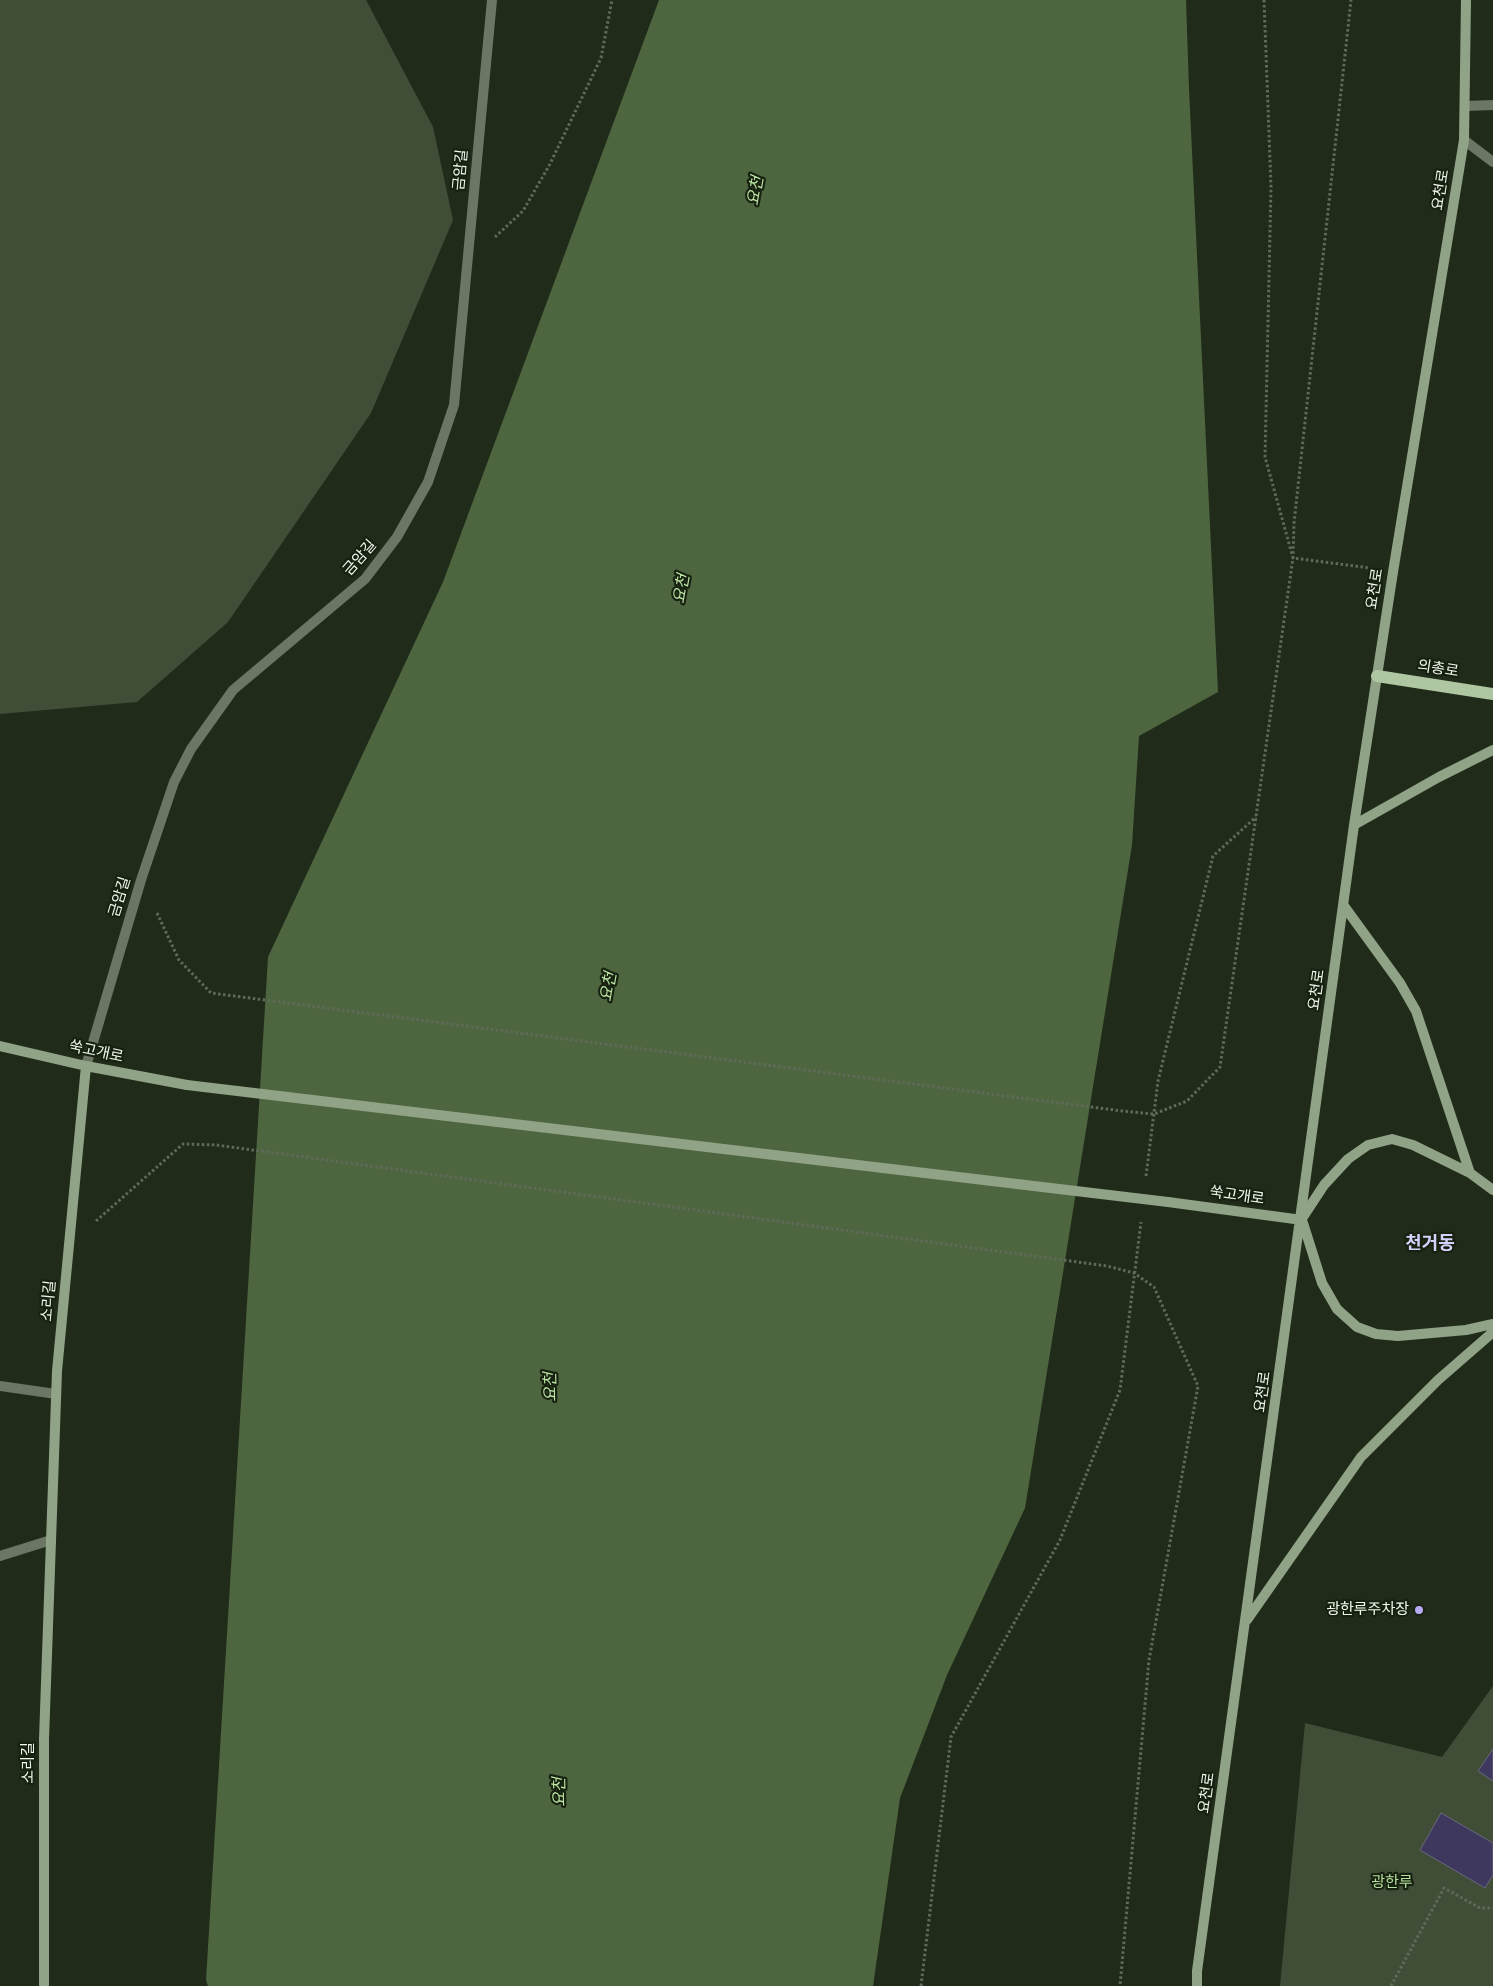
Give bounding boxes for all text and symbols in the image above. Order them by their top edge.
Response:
street label: 금암길 [450,149,472,191]
street label: 요천로 [1429,168,1453,212]
water label: 요천 [744,175,768,207]
street label: 금암길 [340,536,380,580]
street label: 요천로 [1363,567,1387,611]
water label: 요천 [670,573,694,605]
street label: 의총로 [1416,657,1460,681]
street label: 금암길 [105,875,135,919]
street label: 요천로 [1305,968,1329,1012]
water label: 요천 [597,971,621,1003]
street label: 쑥고개로 [67,1037,125,1067]
street label: 쑥고개로 [1208,1183,1266,1209]
district label: 천거동 [1405,1233,1455,1255]
street label: 소리길 [38,1280,60,1322]
street label: 요천로 [1251,1370,1275,1414]
water label: 요천 [541,1372,561,1402]
place label: 광한루주차장 [1326,1601,1409,1619]
marker: 광한루주차장 [1413,1604,1425,1616]
street label: 소리길 [20,1742,38,1784]
street label: 요천로 [1195,1771,1219,1815]
water label: 요천 [550,1777,570,1807]
park label: 광한루 [1371,1874,1413,1892]

